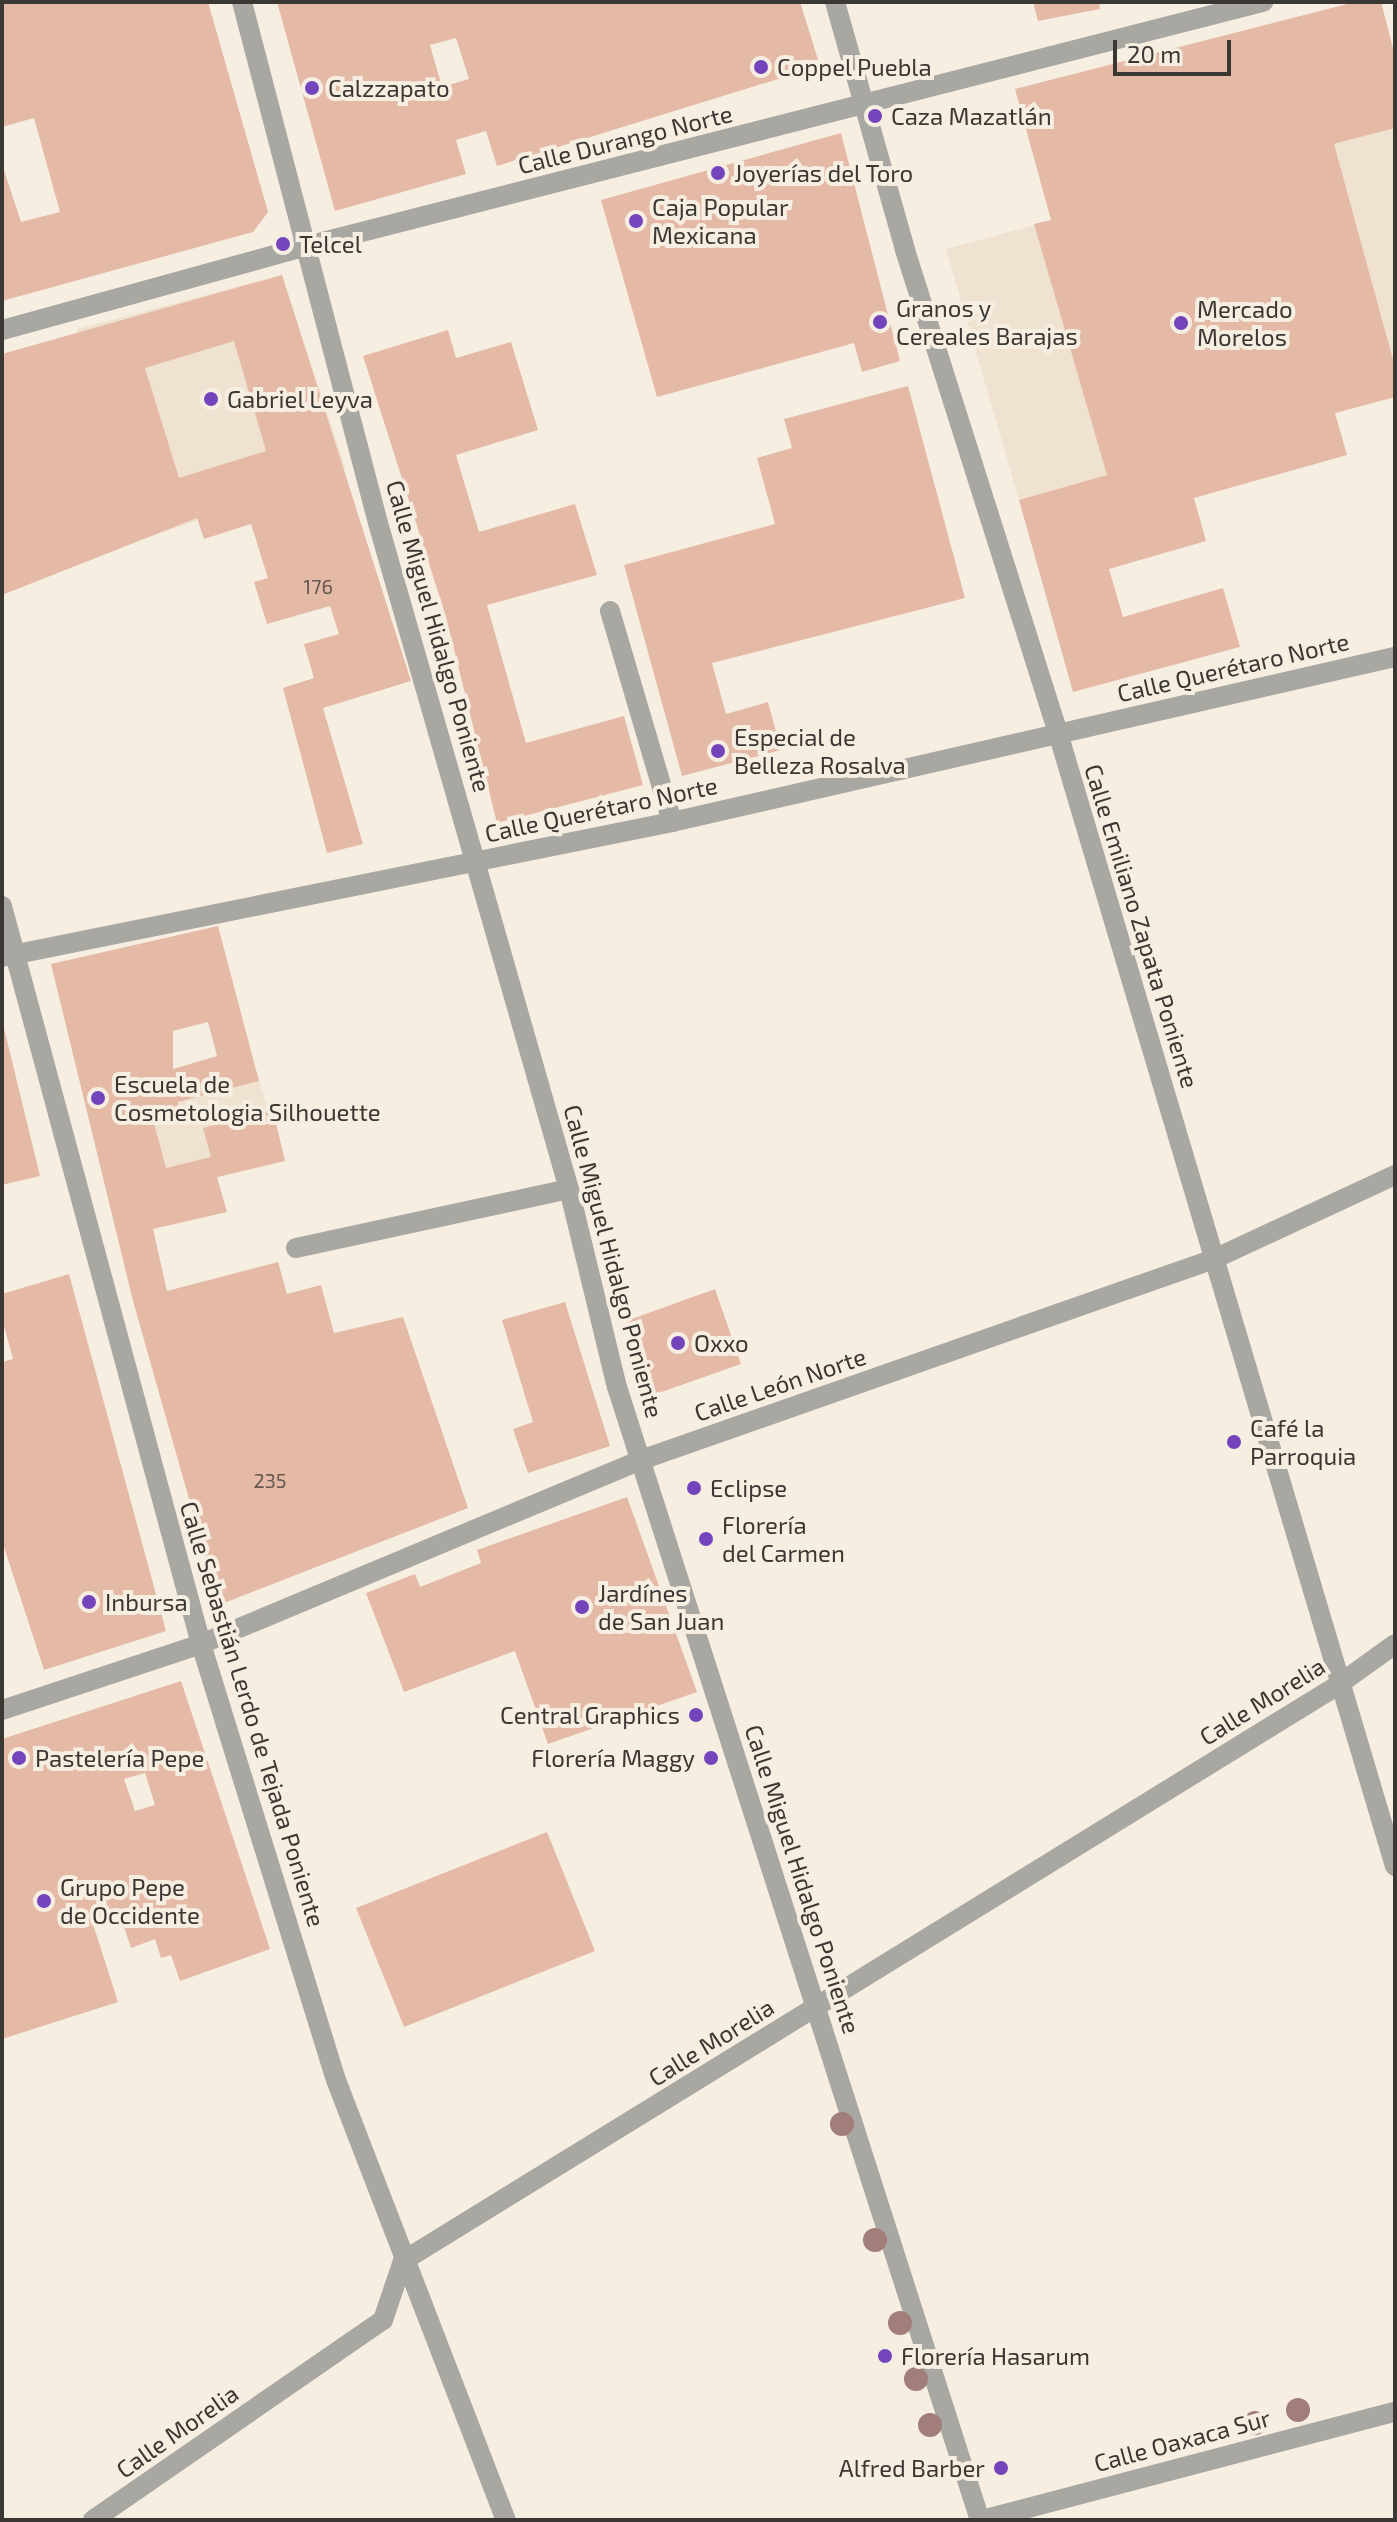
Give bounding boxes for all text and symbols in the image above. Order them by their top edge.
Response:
scale bar [1117,24,1235,74]
text: 20 m [1127,39,1181,68]
place label: Coppel Puebla [777,53,932,81]
marker: Coppel Puebla [752,58,770,76]
place label: Calzzapato [328,74,450,102]
marker: Calzzapato [303,79,321,97]
street label: Calle Durango Norte [515,98,735,180]
place label: Caza Mazatlán [891,102,1052,130]
marker: Caza Mazatlán [866,107,884,125]
place label: Joyerías del Toro [734,159,914,187]
marker: Joyerías del Toro [709,164,727,182]
place label: Caja Popular Mexicana [652,193,789,249]
marker: Caja Popular Mexicana [627,212,645,230]
place label: Telcel [299,230,362,258]
marker: Telcel [274,235,292,253]
place label: Granos y Cereales Barajas [896,294,1078,350]
place label: Mercado Morelos [1197,295,1293,351]
marker: Granos y Cereales Barajas [871,313,889,331]
marker: Mercado Morelos [1172,314,1190,332]
place label: Gabriel Leyva [227,385,373,413]
marker: Gabriel Leyva [202,390,220,408]
street label: Calle Miguel Hidalgo Poniente [381,477,497,795]
house number: 176 [303,574,333,598]
street label: Calle Querétaro Norte [1114,626,1352,708]
place label: Especial de Belleza Rosalva [734,723,906,779]
marker: Especial de Belleza Rosalva [709,742,727,760]
street label: Calle Emiliano Zapata Poniente [1079,761,1205,1091]
street label: Calle Querétaro Norte [482,770,720,848]
place label: Escuela de Cosmetologia Silhouette [114,1070,381,1126]
marker: Escuela de Cosmetologia Silhouette [89,1089,107,1107]
street label: Calle Miguel Hidalgo Poniente [558,1101,670,1421]
place label: Oxxo [694,1329,749,1357]
marker: Oxxo [669,1334,687,1352]
street label: Calle León Norte [690,1341,870,1427]
place label: Café la Parroquia [1250,1414,1356,1470]
marker: Café la Parroquia [1225,1433,1243,1451]
house number: 235 [253,1468,287,1492]
place label: Eclipse [710,1474,787,1502]
marker: Eclipse [685,1479,703,1497]
street label: Calle Sebastián Lerdo de Tejada Poniente [174,1498,332,1930]
place label: Florería del Carmen [722,1511,845,1567]
marker: Florería del Carmen [697,1530,715,1548]
place label: Jardínes de San Juan [598,1579,725,1635]
place label: Inbursa [105,1588,188,1616]
marker: Inbursa [80,1593,98,1611]
marker: Jardínes de San Juan [573,1598,591,1616]
street label: Calle Morelia [1194,1651,1330,1751]
place label: Central Graphics [499,1701,680,1729]
marker: Central Graphics [687,1706,705,1724]
street label: Calle Miguel Hidalgo Poniente [739,1721,867,2037]
place label: Pastelería Pepe [35,1744,204,1772]
place label: Florería Maggy [531,1744,695,1772]
marker: Pastelería Pepe [10,1749,28,1767]
marker: Florería Maggy [702,1749,720,1767]
place label: Grupo Pepe de Occidente [60,1873,200,1929]
marker: Grupo Pepe de Occidente [35,1892,53,1910]
street label: Calle Morelia [643,1992,779,2092]
place label: Florería Hasarum [901,2342,1090,2370]
marker: Florería Hasarum [876,2347,894,2365]
street label: Calle Morelia [110,2378,244,2484]
street label: Calle Oaxaca Sur [1091,2403,1273,2477]
place label: Alfred Barber [839,2454,985,2482]
marker: Alfred Barber [992,2459,1010,2477]

